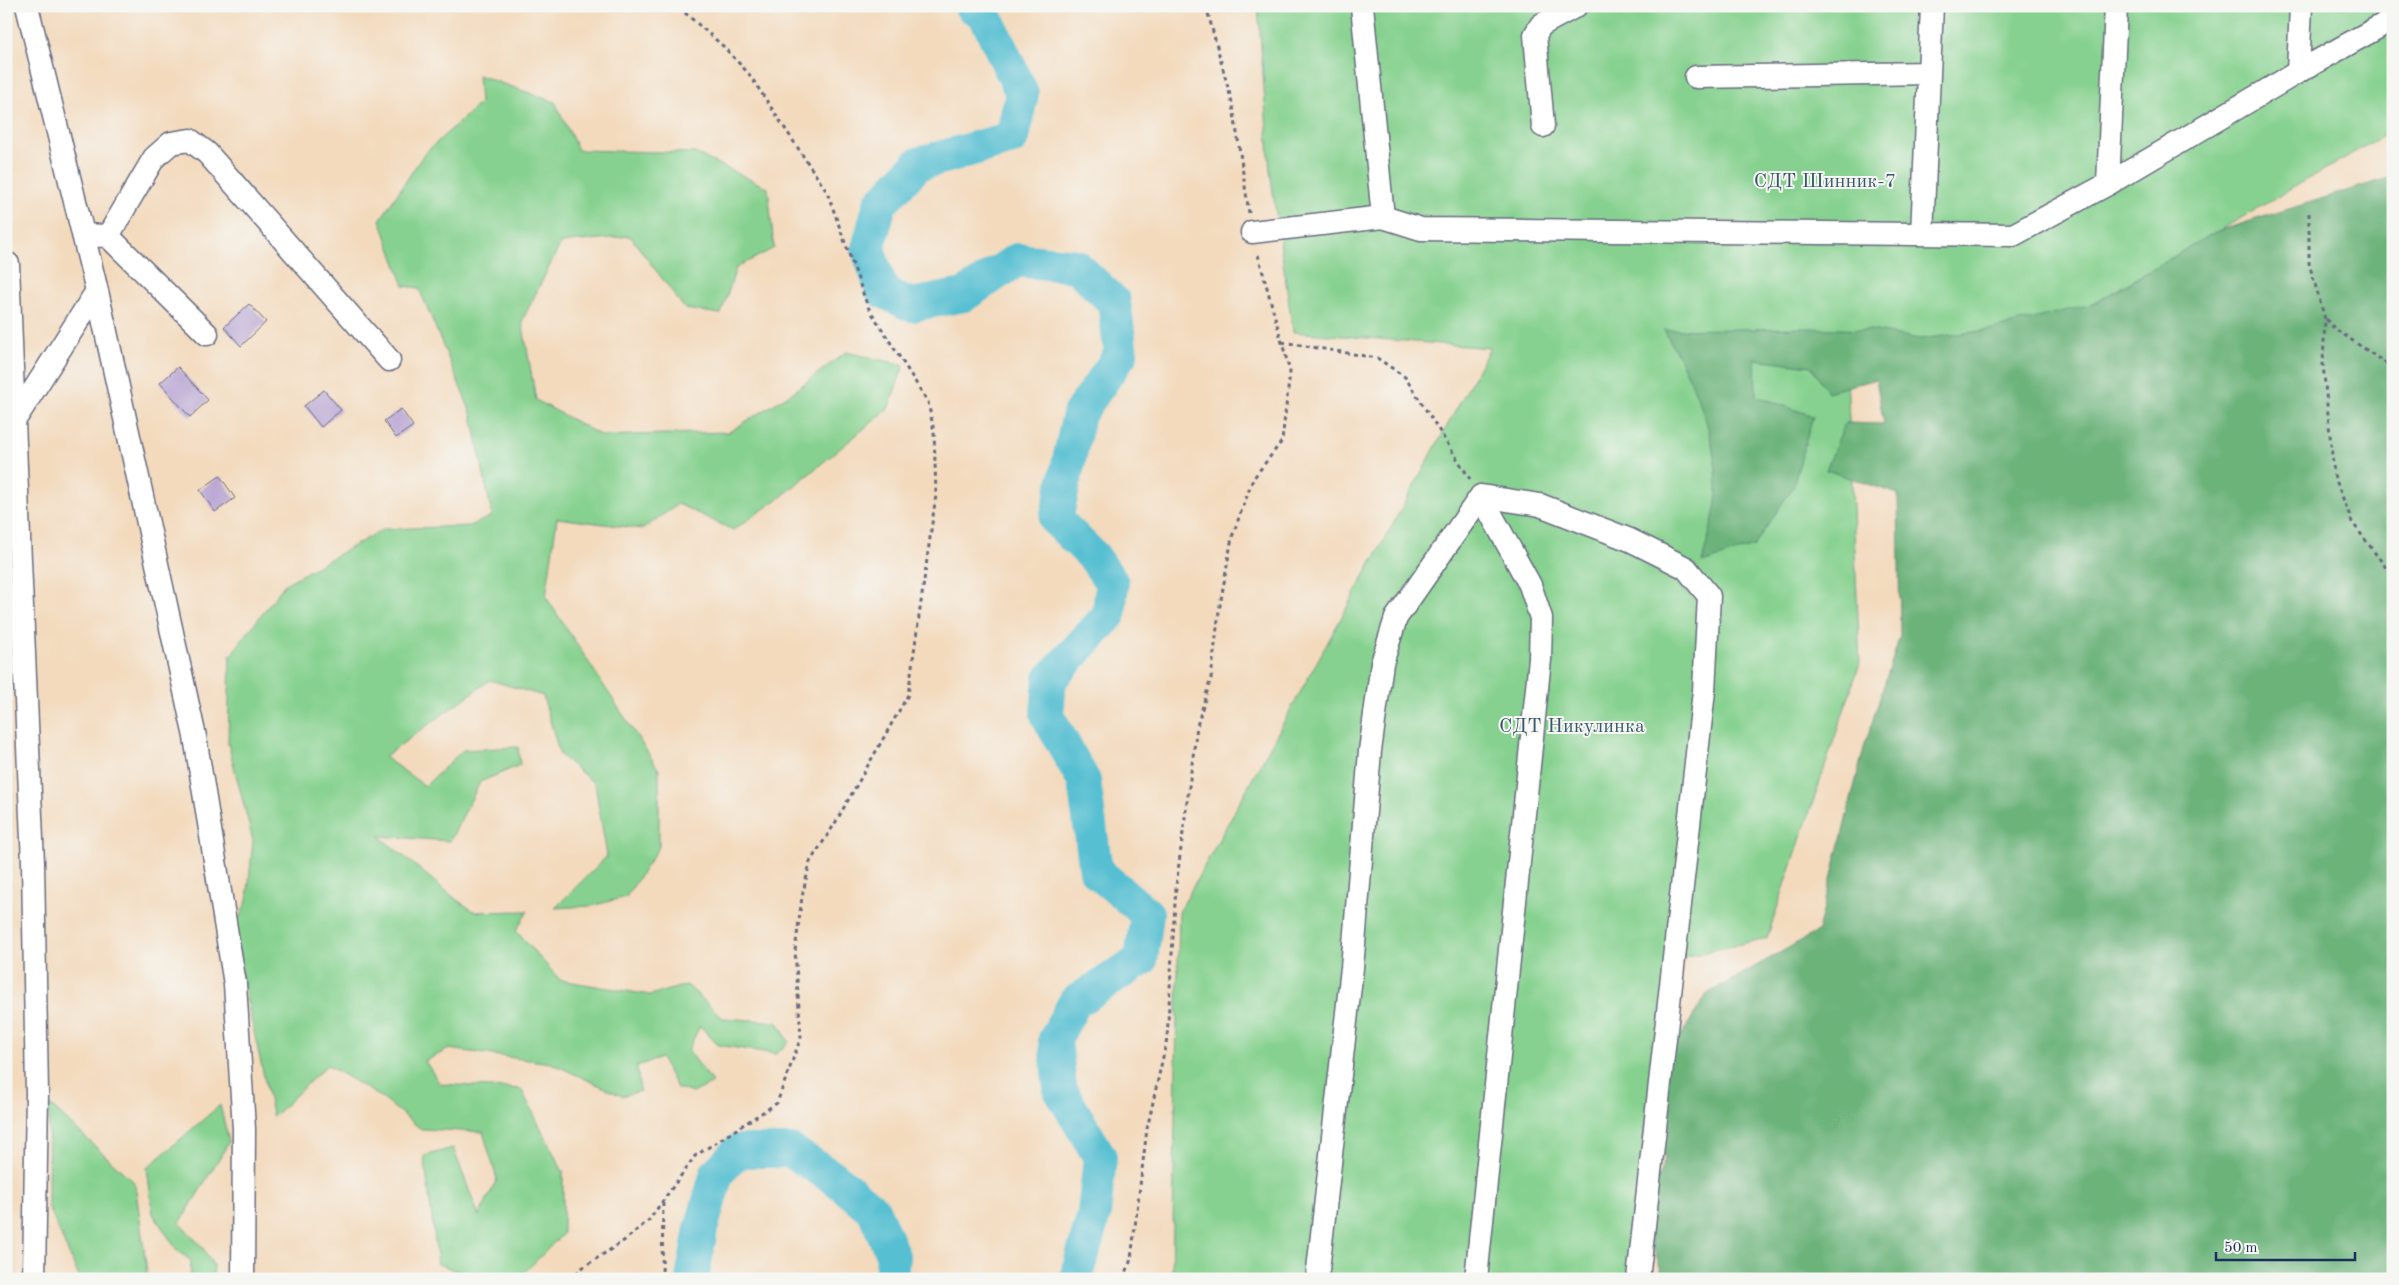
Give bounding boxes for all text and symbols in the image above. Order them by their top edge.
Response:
park label: СДТ Шинник-7 [1754,172,1896,192]
park label: СДТ Никулинка [1499,717,1645,737]
scale bar [2216,1230,2355,1262]
text: 50 m [2224,1241,2258,1256]

